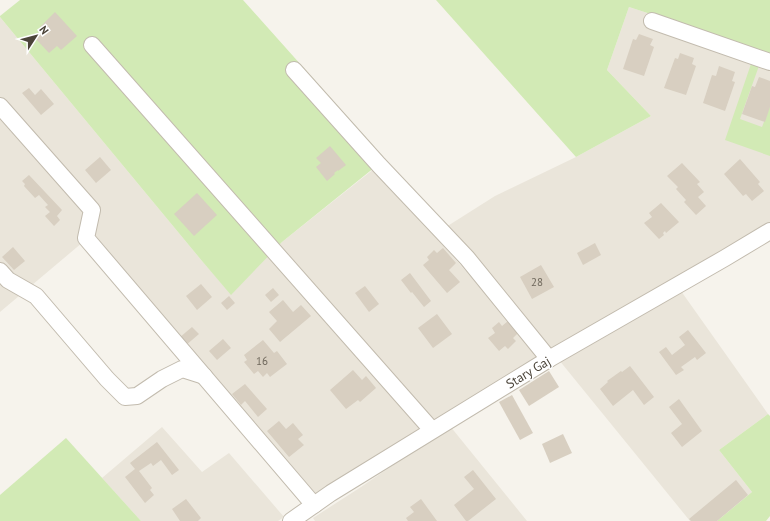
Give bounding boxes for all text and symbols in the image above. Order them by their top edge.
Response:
north arrow [16,16,56,56]
text: N [36,23,52,37]
house number: 28 [531,275,543,289]
street label: Stary Gaj [503,352,554,392]
house number: 16 [256,354,268,368]

